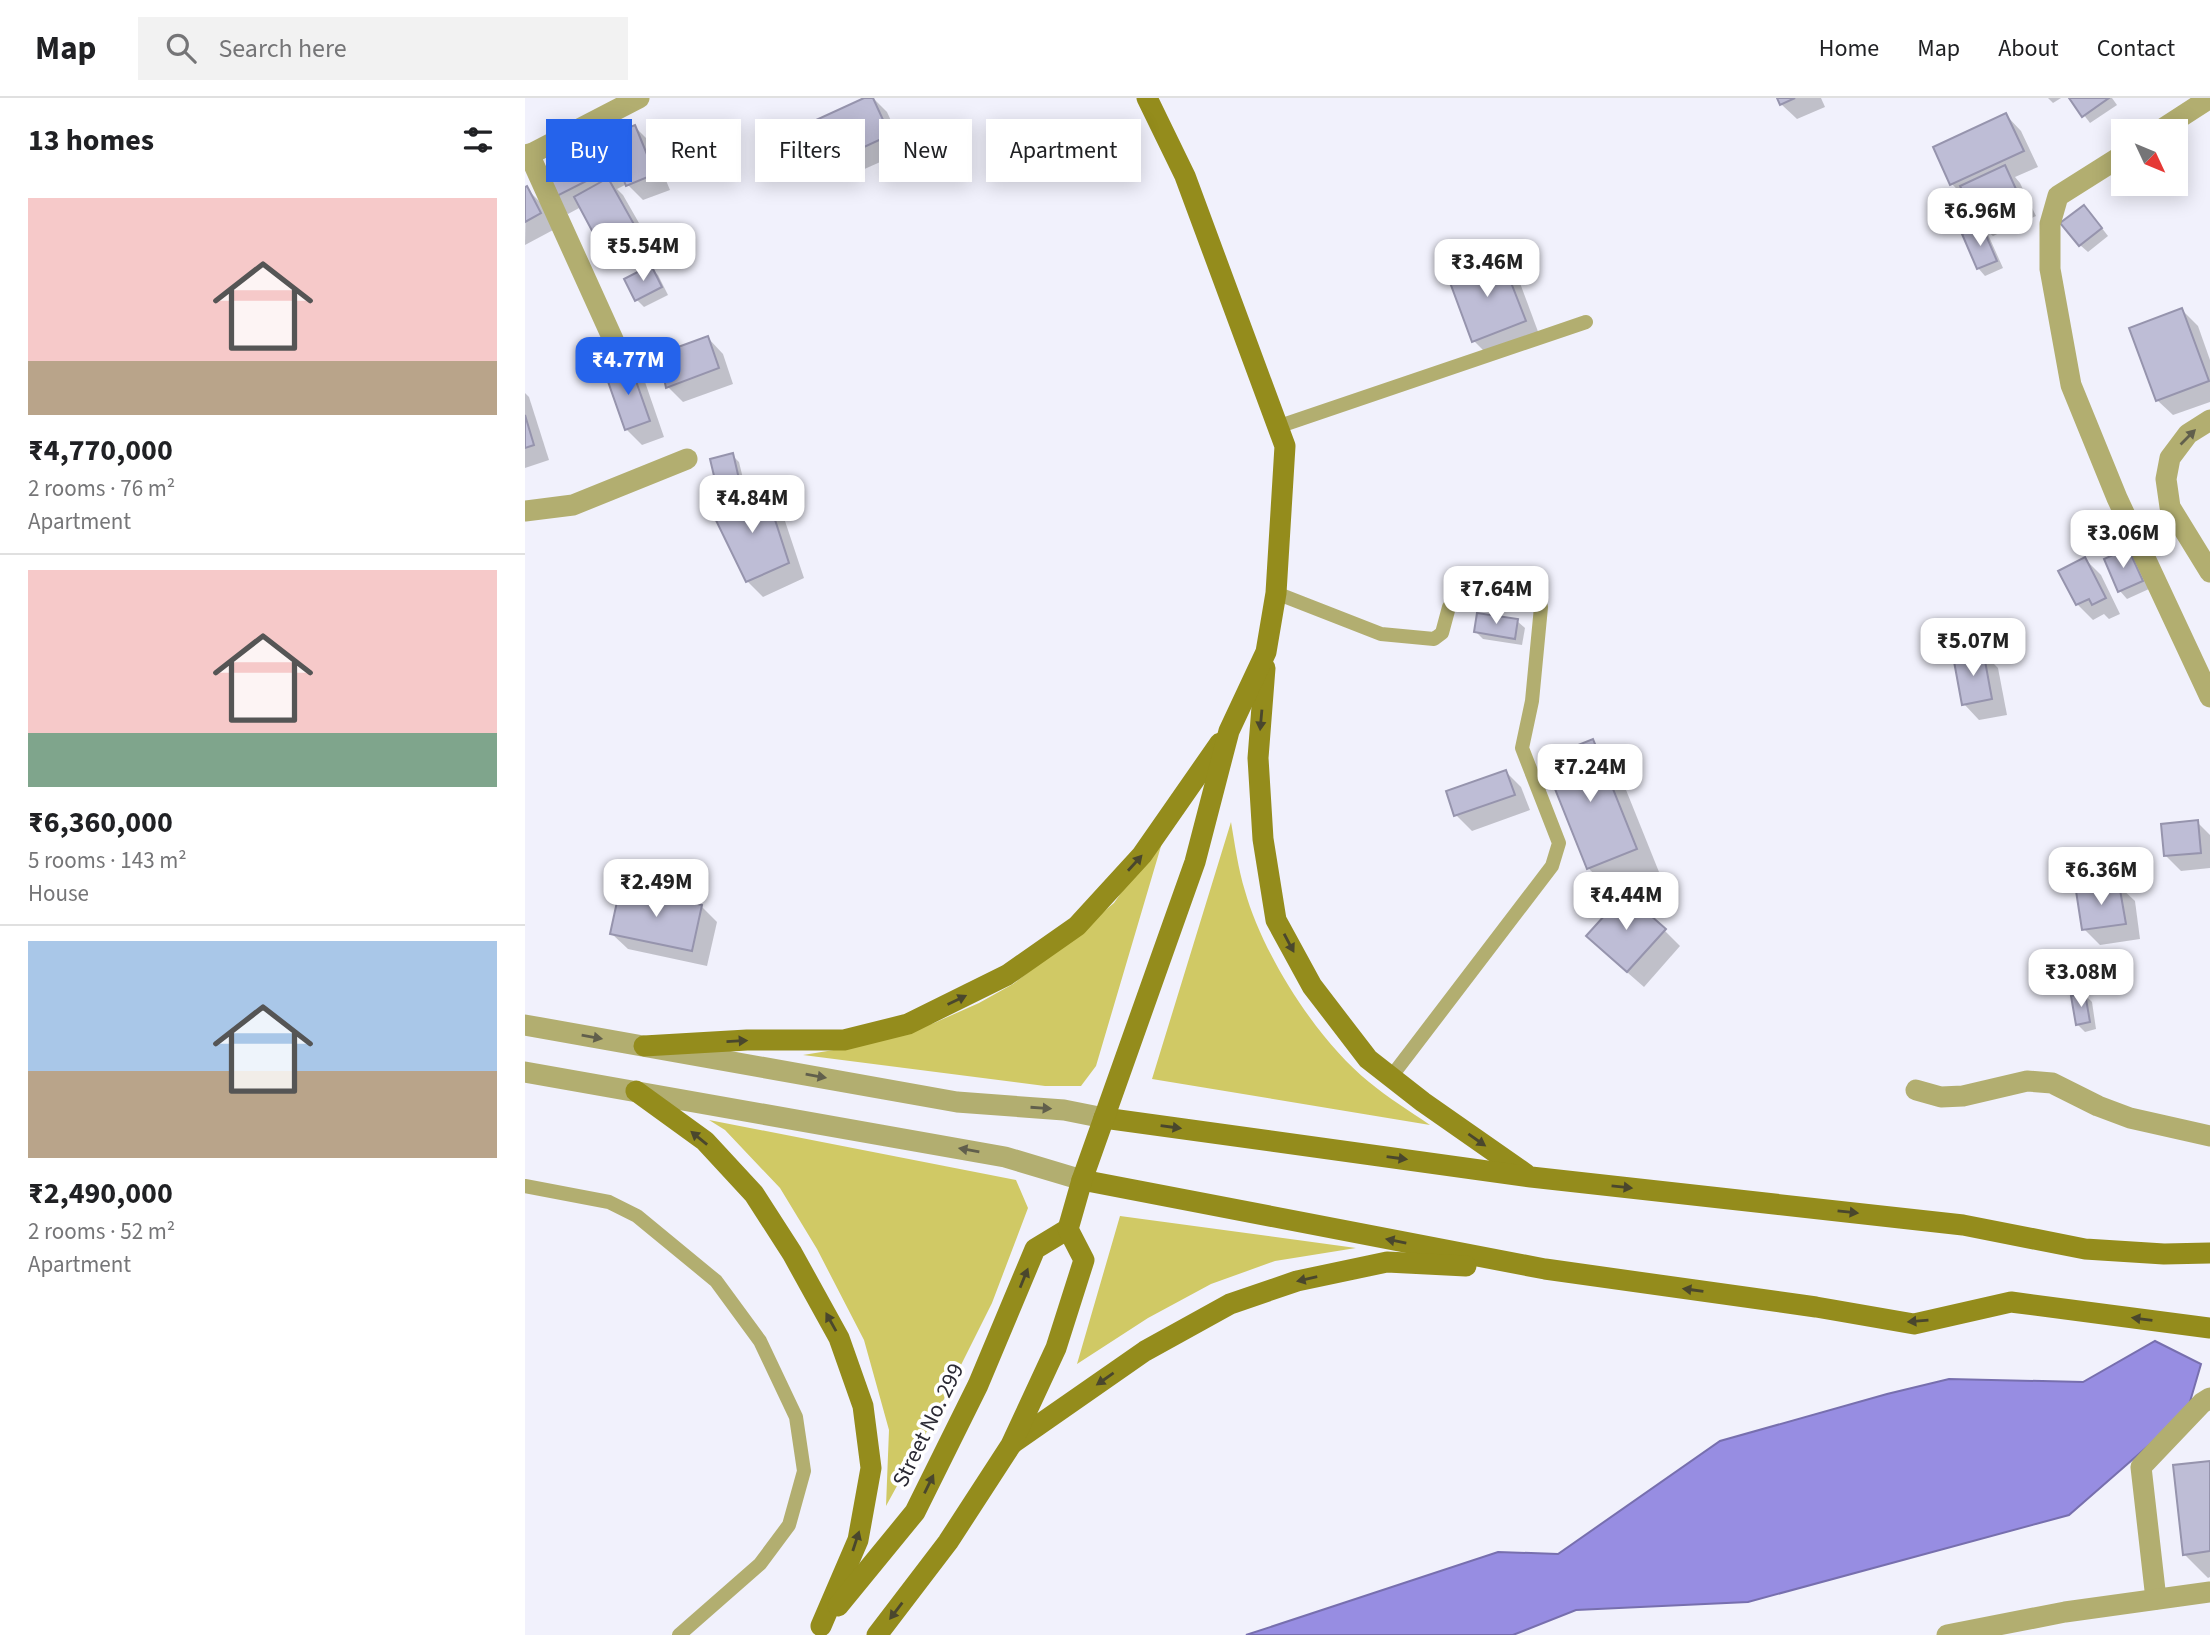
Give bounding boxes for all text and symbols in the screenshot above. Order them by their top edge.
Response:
search box [138,17,628,80]
text: Map [35,25,96,72]
icon: search [162,29,200,67]
text: Search here [218,30,347,67]
text: Home [1819,31,1879,66]
text: Map [1917,31,1960,66]
text: About [1998,31,2059,66]
text: Contact [2097,31,2175,66]
text: 13 homes [28,119,154,162]
chip: Buy [546,119,632,182]
chip: Rent [646,119,741,182]
chip: Filters [755,119,865,182]
chip: New [879,119,972,182]
chip: Apartment [986,119,1141,182]
north arrow [2111,119,2187,196]
map controls [2111,119,2188,196]
icon: filters [459,121,497,159]
pin: ₹6.96M [1923,188,2037,248]
text: ₹6.96M [1943,194,2017,227]
pin: ₹5.54M [586,223,700,283]
text: ₹5.54M [606,229,680,262]
pin: ₹3.46M [1430,240,1544,299]
icon: home [200,243,326,369]
text: ₹3.46M [1450,245,1524,278]
pin: ₹4.77M [571,338,685,397]
text: ₹4.77M [591,343,665,376]
text: ₹4,770,000 [28,429,173,472]
one-way arrow [2179,429,2196,445]
text: 2 rooms · 76 m² [28,472,175,505]
pin: ₹4.84M [695,476,809,535]
text: ₹4.84M [715,481,789,514]
text: Apartment [28,505,131,538]
pin: ₹3.06M [2066,510,2180,570]
text: ₹3.06M [2086,516,2160,549]
pin: ₹7.64M [1439,566,1553,626]
text: ₹7.64M [1459,572,1533,605]
icon: home [200,615,326,741]
pin: ₹5.07M [1916,618,2030,678]
text: ₹5.07M [1936,624,2010,657]
one-way arrow [1255,710,1266,732]
pin: ₹7.24M [1533,744,1647,804]
text: ₹7.24M [1553,750,1627,783]
text: ₹6,360,000 [28,801,173,844]
text: 5 rooms · 143 m² [28,844,187,877]
pin: ₹6.36M [2044,848,2158,907]
text: ₹6.36M [2064,853,2138,886]
one-way arrow [1127,854,1142,871]
pin: ₹2.49M [599,860,713,919]
text: ₹2.49M [619,865,693,898]
pin: ₹4.44M [1569,872,1683,932]
text: House [28,877,89,910]
text: ₹4.44M [1589,878,1663,911]
one-way arrow [1282,934,1294,954]
pin: ₹3.08M [2024,950,2138,1009]
text: ₹3.08M [2044,955,2118,988]
icon: home [200,986,326,1112]
one-way arrow [947,994,967,1006]
one-way arrow [581,1032,603,1043]
one-way arrow [726,1035,748,1046]
one-way arrow [806,1071,828,1082]
one-way arrow [1031,1103,1053,1114]
one-way arrow [1160,1122,1182,1133]
one-way arrow [691,1130,709,1145]
one-way arrow [1468,1133,1486,1147]
one-way arrow [958,1144,980,1155]
one-way arrow [1386,1153,1408,1164]
text: ₹2,490,000 [28,1172,173,1215]
one-way arrow [1611,1182,1633,1193]
one-way arrow [1838,1207,1860,1218]
text: 2 rooms · 52 m² [28,1215,175,1248]
one-way arrow [1385,1236,1407,1247]
text: Apartment [28,1248,131,1281]
one-way arrow [1018,1267,1029,1288]
one-way arrow [1296,1274,1318,1285]
one-way arrow [1682,1284,1704,1295]
one-way arrow [825,1312,837,1331]
one-way arrow [2131,1314,2153,1325]
one-way arrow [1907,1316,1929,1327]
street label: Street No. 299 [884,1358,972,1492]
one-way arrow [1095,1372,1114,1385]
one-way arrow [923,1474,934,1494]
one-way arrow [852,1530,862,1551]
one-way arrow [888,1601,903,1619]

